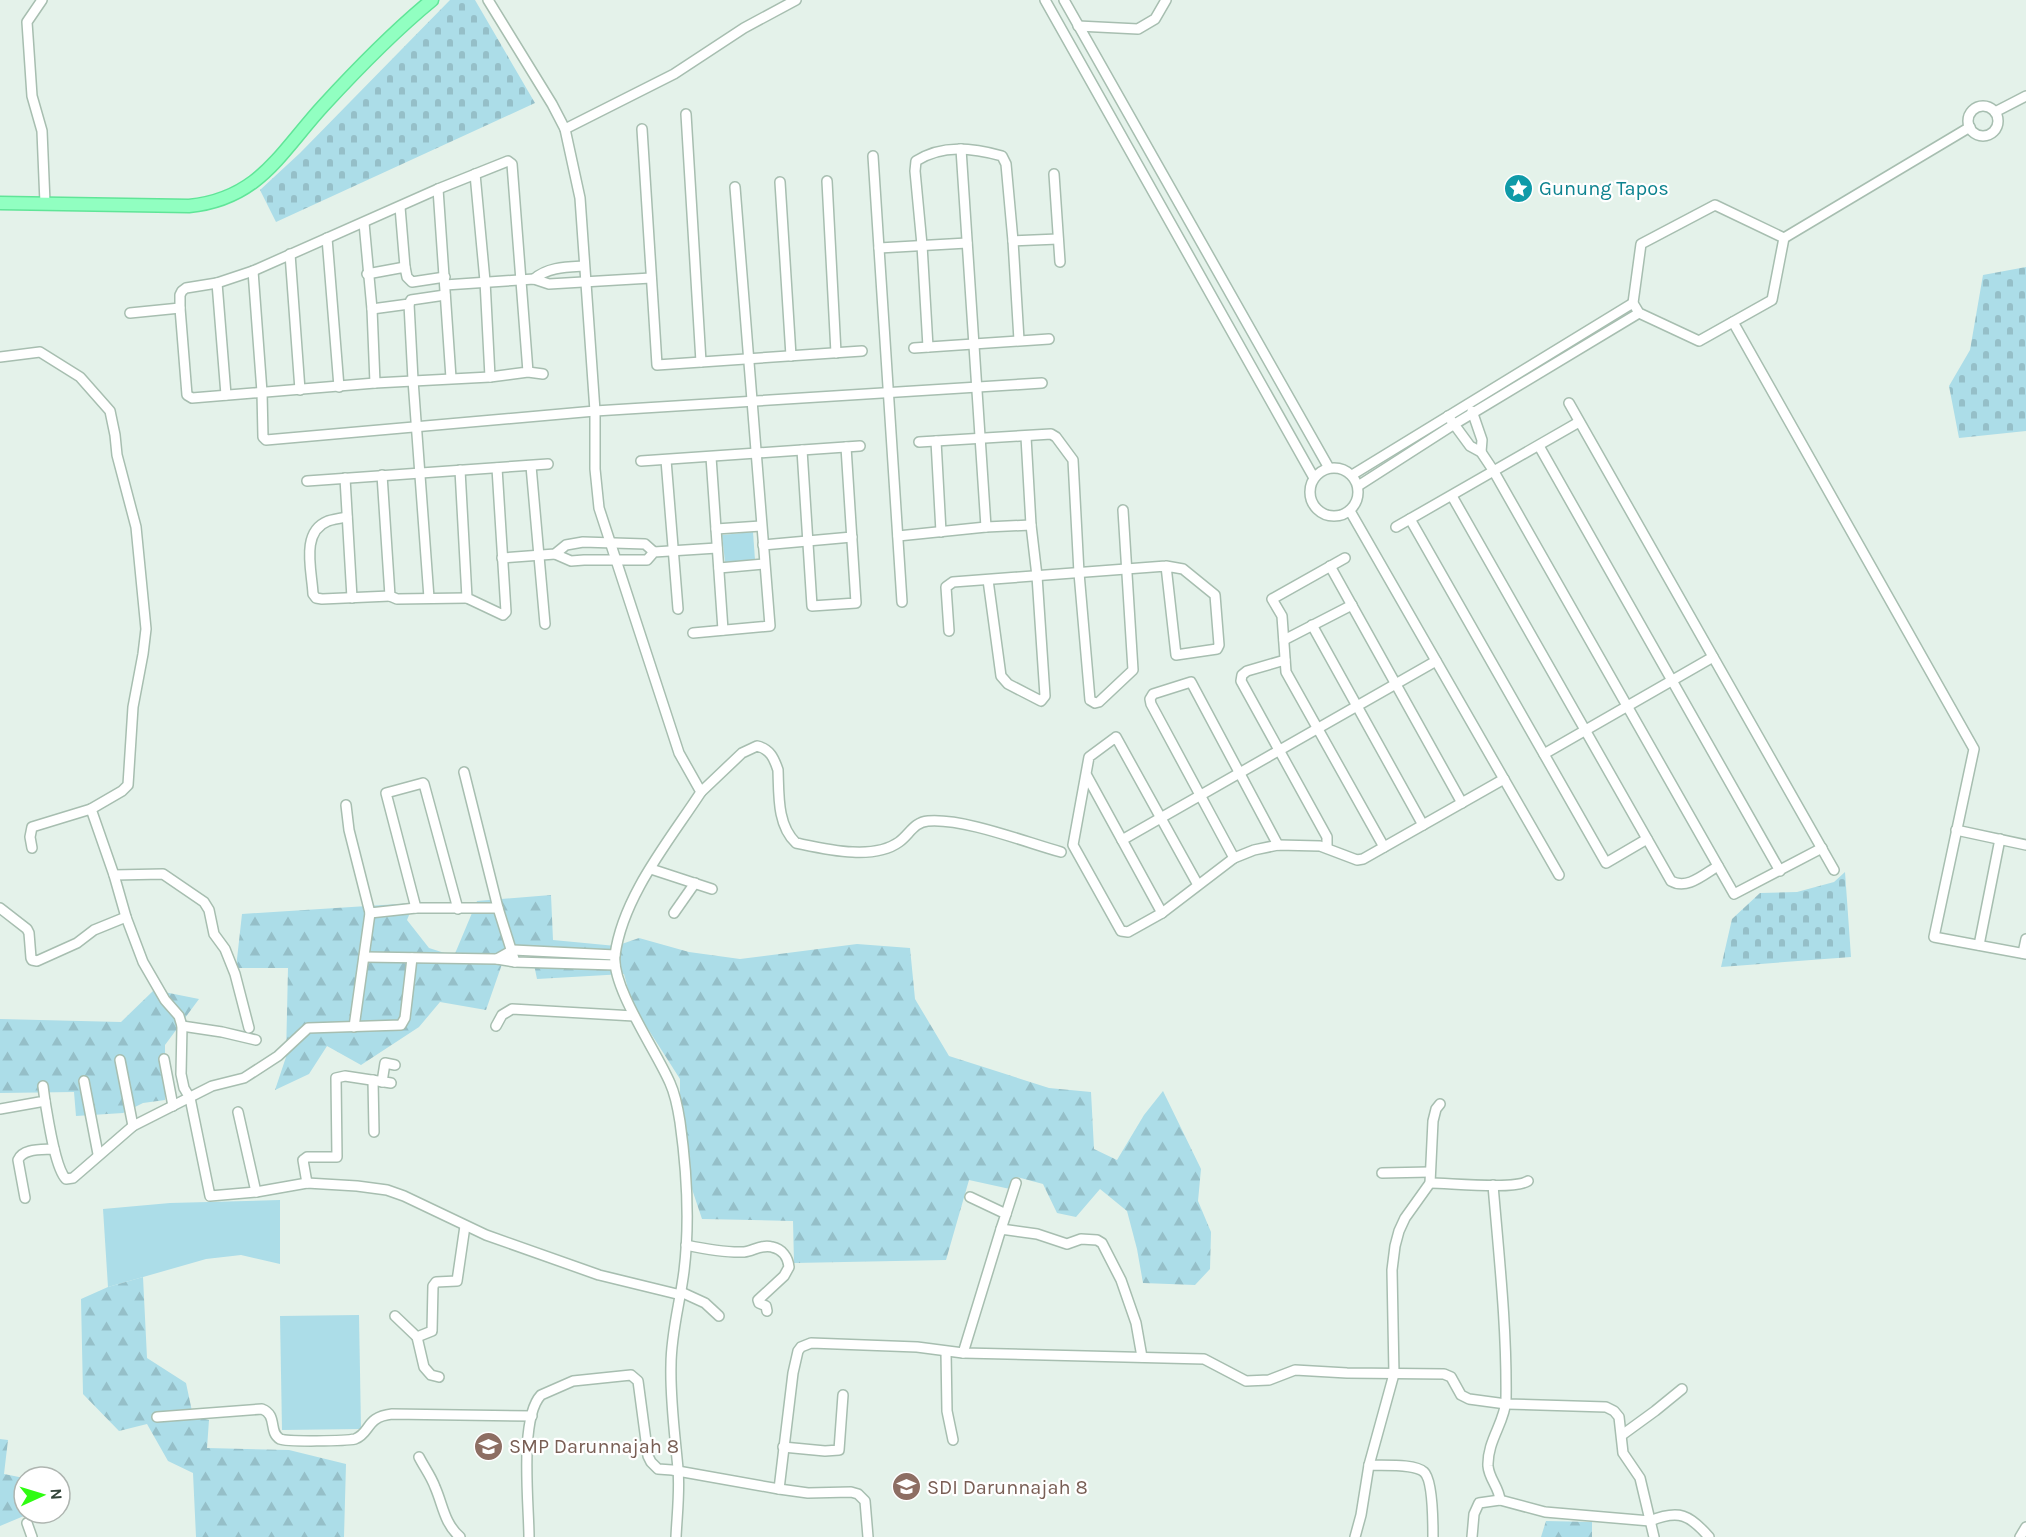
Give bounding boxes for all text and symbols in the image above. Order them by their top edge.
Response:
place icon: Gunung Tapos [1502,172,1534,204]
place label: Gunung Tapos [1539,177,1669,200]
school or university icon: SMP Darunnajah 8 [472,1430,504,1462]
place label: SMP Darunnajah 8 [509,1435,679,1458]
north arrow [12,1465,72,1525]
school or university icon: SDI Darunnajah 8 [890,1471,922,1503]
place label: SDI Darunnajah 8 [927,1476,1088,1499]
text: N [47,1488,66,1500]

